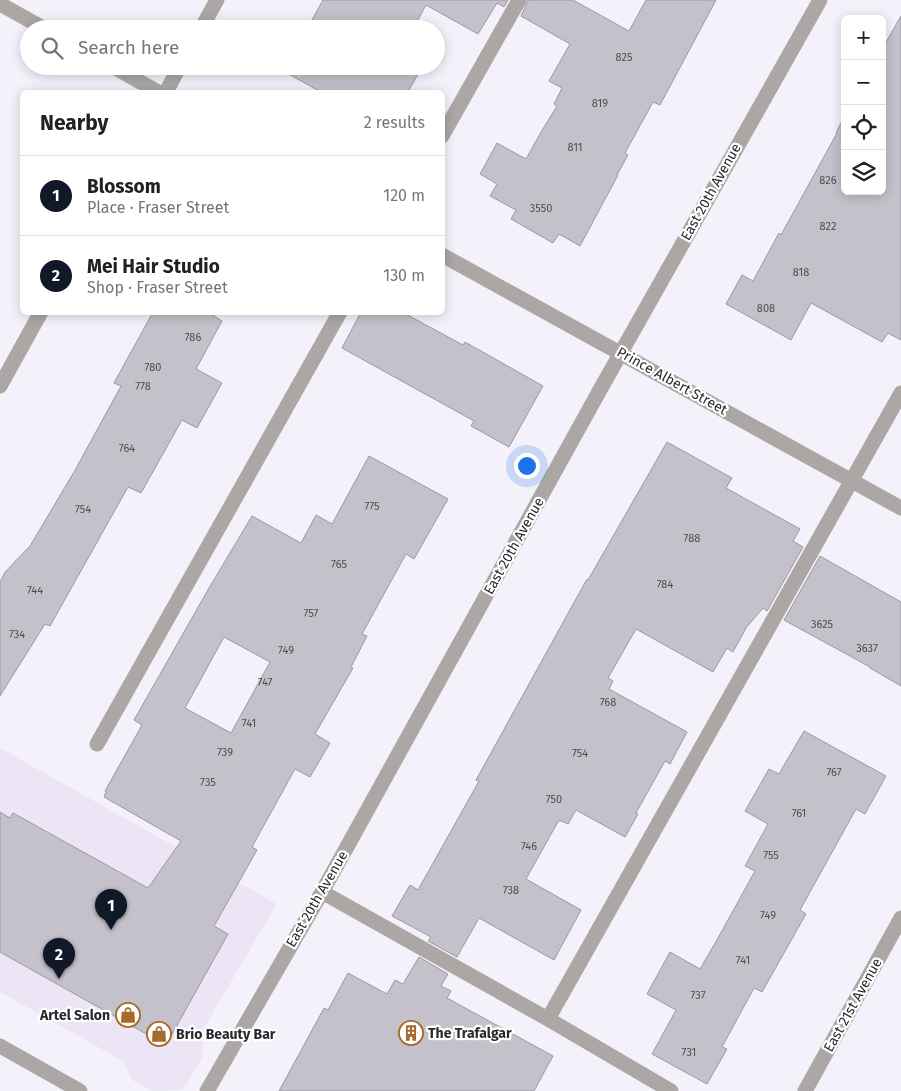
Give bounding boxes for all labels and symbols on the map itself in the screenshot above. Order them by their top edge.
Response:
house number: 825 [616,51,633,64]
house number: 819 [592,97,608,110]
house number: 811 [567,141,583,154]
street label: East 20th Avenue [677,141,745,243]
house number: 826 [819,174,837,187]
house number: 3550 [530,202,552,215]
house number: 822 [820,220,836,233]
house number: 818 [793,266,809,279]
house number: 808 [757,302,775,315]
house number: 786 [185,331,201,344]
street label: Prince Albert Street [614,344,731,419]
house number: 780 [145,361,161,374]
house number: 778 [135,380,151,393]
house number: 764 [119,442,135,455]
your location [514,453,540,479]
street label: East 20th Avenue [480,495,548,597]
house number: 775 [364,500,380,513]
house number: 754 [75,503,91,516]
house number: 788 [684,532,700,545]
house number: 765 [331,558,347,571]
house number: 784 [657,578,673,591]
house number: 744 [27,584,43,597]
house number: 757 [304,607,319,620]
house number: 3625 [811,618,834,631]
house number: 734 [9,628,25,641]
house number: 3637 [856,642,878,655]
house number: 749 [278,644,294,657]
house number: 747 [258,676,273,689]
house number: 768 [600,696,616,709]
house number: 741 [242,717,256,730]
house number: 739 [217,746,233,759]
house number: 754 [572,747,588,760]
house number: 767 [826,766,842,779]
house number: 735 [200,776,216,789]
house number: 750 [546,793,562,806]
house number: 761 [792,807,806,820]
house number: 746 [521,840,537,853]
street label: East 20th Avenue [283,848,351,950]
house number: 755 [763,849,779,862]
house number: 738 [503,884,519,897]
pin: 1 [95,889,127,930]
house number: 749 [760,909,776,922]
pin: 2 [43,938,75,979]
house number: 741 [736,954,750,967]
street label: East 21st Avenue [820,955,886,1055]
house number: 737 [690,989,706,1002]
shop icon: Artel Salon [115,1002,141,1028]
place label: Artel Salon [39,1007,110,1024]
building icon: The Trafalgar [398,1020,424,1046]
shop icon: Brio Beauty Bar [146,1021,172,1047]
place label: The Trafalgar [428,1025,512,1042]
place label: Brio Beauty Bar [176,1026,276,1043]
house number: 731 [682,1046,696,1059]

